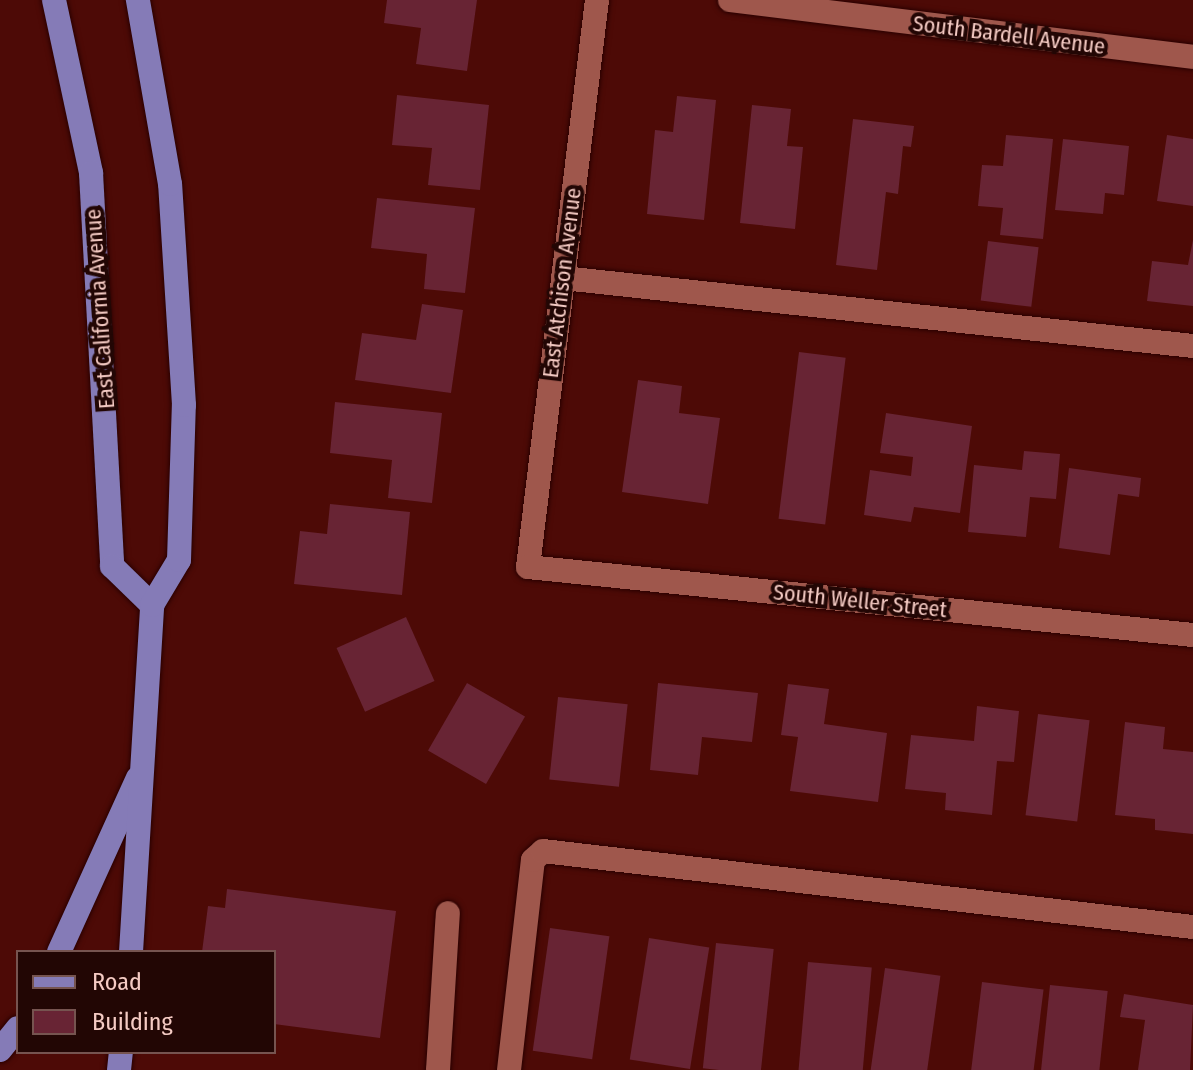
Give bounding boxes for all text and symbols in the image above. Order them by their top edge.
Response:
street label: South Bardell Avenue [911,10,1107,60]
street label: East Atchison Avenue [537,186,587,380]
street label: East California Avenue [80,208,120,410]
street label: South Weller Street [772,579,948,623]
legend [16,950,276,1054]
text: Road [92,968,142,996]
text: Building [92,1008,173,1036]

